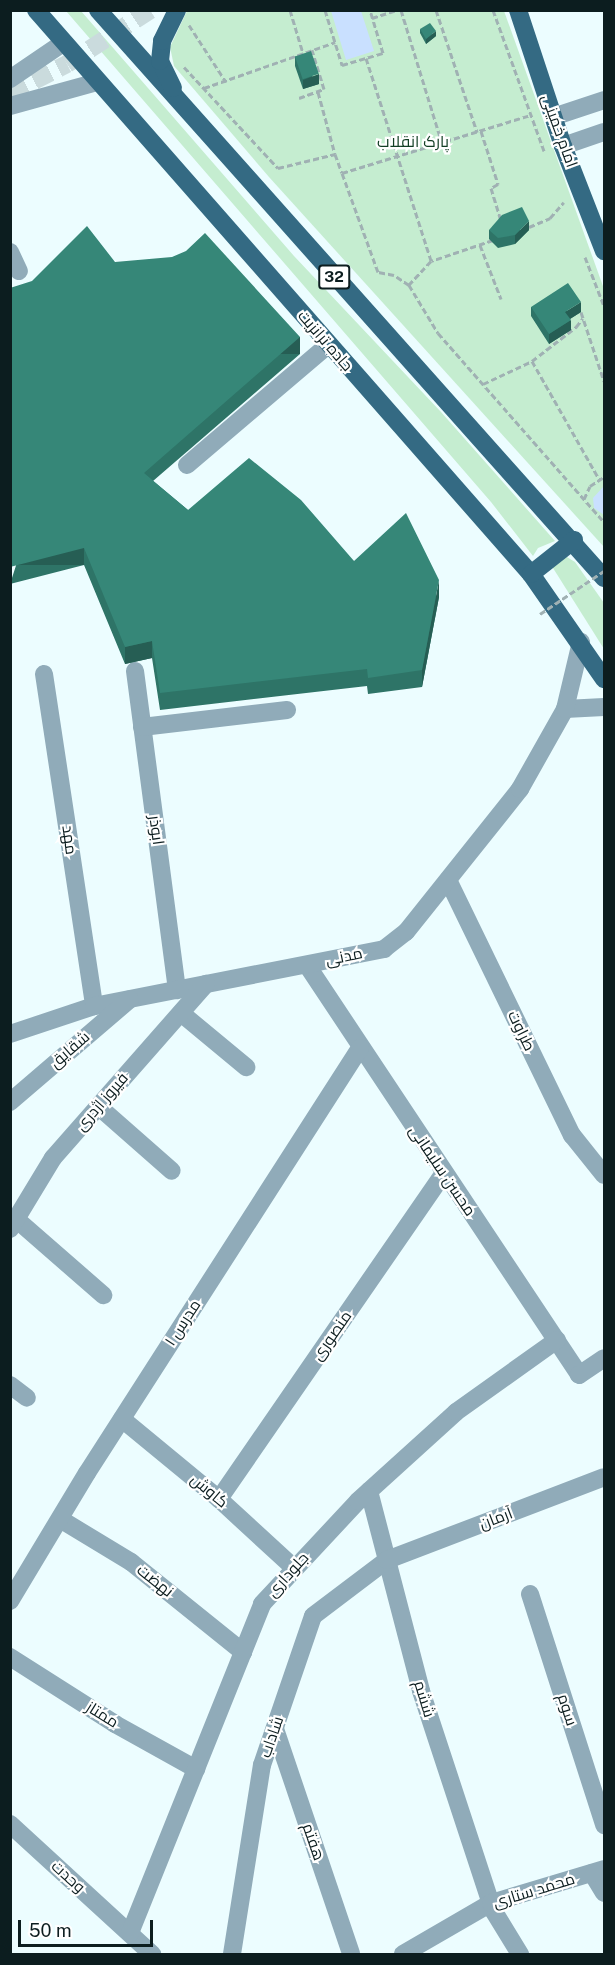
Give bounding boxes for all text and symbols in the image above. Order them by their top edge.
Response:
street label: امام خمینی [537,92,581,170]
park label: پارک انقلاب [377,132,449,152]
road number: 32 [318,265,350,289]
street label: جاده ترانزیت [293,307,357,375]
street label: ابوذر [144,814,168,846]
street label: مهد [57,824,81,856]
street label: مدنی [324,944,364,970]
street label: طراوت [503,1008,539,1054]
street label: شقایق [46,1027,94,1073]
street label: فیروز اژدری [72,1069,132,1135]
street label: محسن سلیمانی [405,1122,479,1220]
street label: مدرس ۱ [161,1296,205,1350]
street label: منصوری [308,1307,356,1365]
street label: کاوش [186,1470,232,1512]
street label: آرمان [477,1504,515,1534]
street label: جلوداری [263,1549,313,1601]
street label: نهضت [133,1560,177,1602]
street label: ششم [409,1678,439,1720]
street label: سوم [553,1692,581,1728]
street label: ممتاز [82,1698,122,1732]
street label: شاداب [256,1714,288,1760]
street label: هفتم [298,1821,328,1863]
street label: وحدت [47,1857,89,1897]
street label: محمد ستاری [491,1869,577,1913]
scale bar [21,1908,156,1946]
text: 50 m [29,1920,72,1941]

